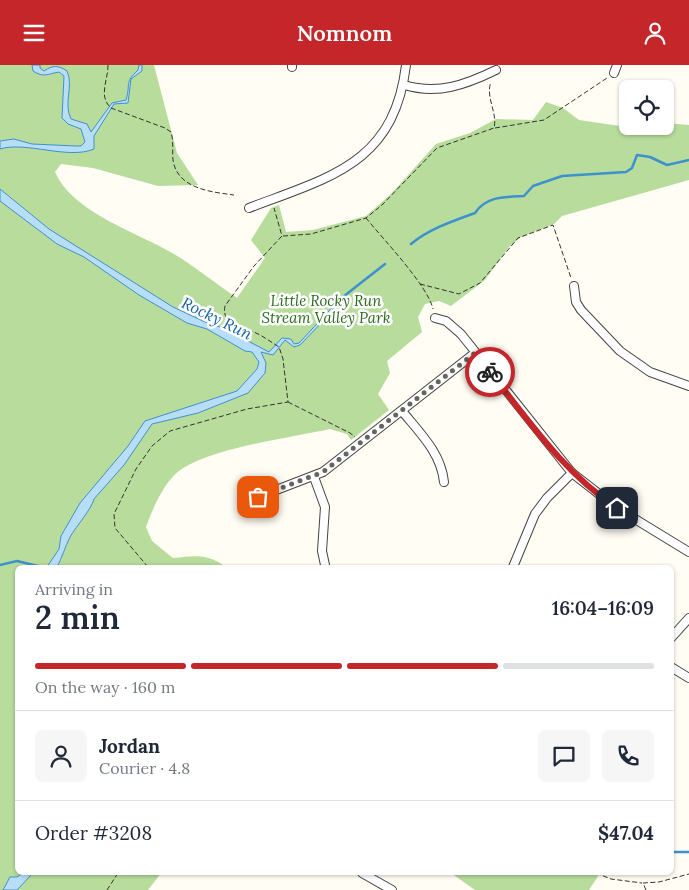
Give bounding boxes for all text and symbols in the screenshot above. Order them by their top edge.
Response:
icon: menu [20,19,48,47]
text: Nomnom [297,19,392,47]
icon: person [641,19,669,47]
map controls [619,80,674,135]
button: locate [619,80,674,135]
park label: Little Rocky Run Stream Valley Park [261,291,391,327]
water label: Rocky Run [179,292,256,344]
courier [465,347,515,397]
icon: bike [476,358,504,386]
pin [237,476,279,518]
icon: bag [244,483,272,511]
pin [596,487,638,529]
icon: home [603,494,631,522]
text: Arriving in [35,579,113,599]
text: 16:04–16:09 [552,596,654,620]
text: 2 min [35,597,120,638]
text: On the way · 160 m [35,677,175,697]
button: person [35,730,87,782]
button: chat [538,730,590,782]
button: phone [602,730,654,782]
text: Jordan [99,734,160,758]
text: Courier · 4.8 [99,758,190,778]
text: Order #3208 [35,821,152,845]
text: $47.04 [598,821,654,845]

